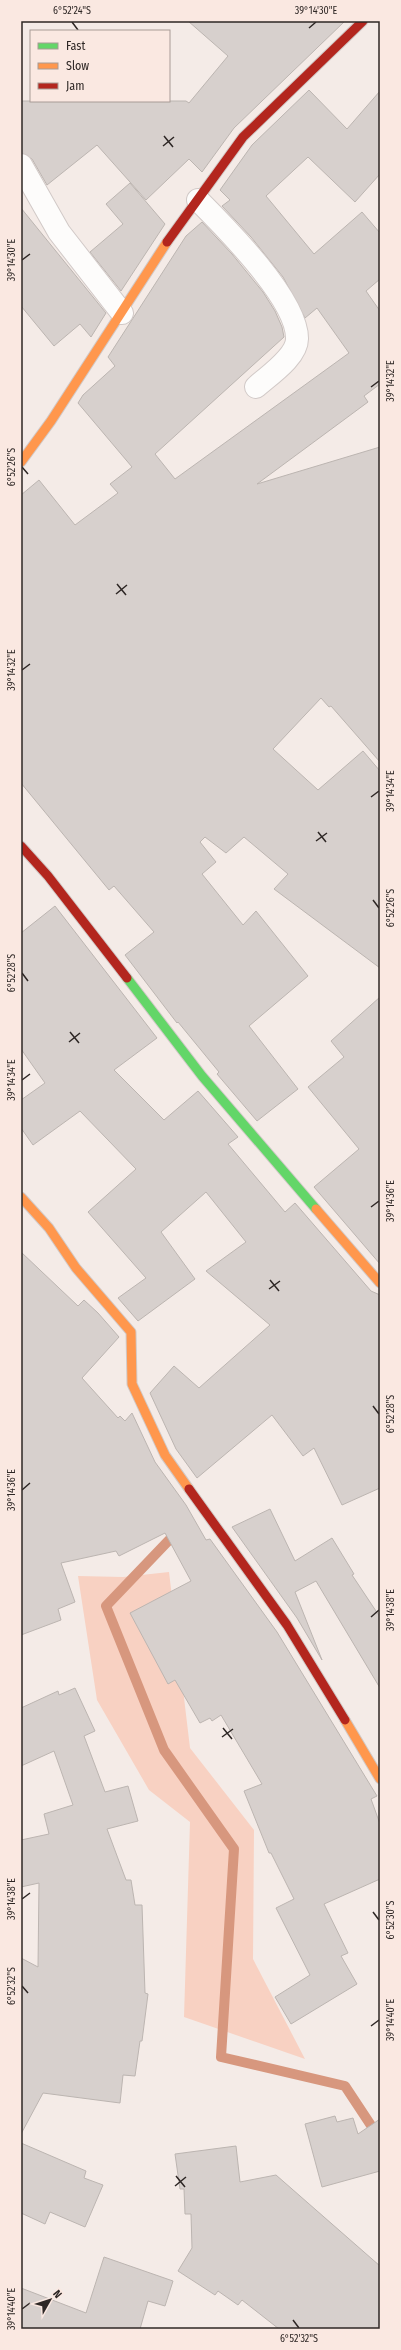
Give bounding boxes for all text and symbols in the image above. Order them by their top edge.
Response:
text: 6°52'24"S [53,5,91,17]
text: 39°14'30"E [295,5,337,17]
legend [30,30,170,102]
text: Fast [66,39,85,53]
text: Slow [66,59,89,73]
text: Jam [66,79,84,93]
text: 39°14'30"E [6,239,18,281]
text: 39°14'32"E [385,360,397,402]
text: 6°52'26"S [6,448,18,486]
text: 39°14'32"E [6,649,18,691]
text: 39°14'34"E [385,770,397,812]
text: 6°52'26"S [385,889,397,927]
text: 6°52'28"S [6,954,18,992]
text: 39°14'34"E [6,1059,18,1101]
text: 39°14'36"E [385,1180,397,1222]
text: 6°52'28"S [385,1395,397,1433]
text: 39°14'36"E [6,1469,18,1511]
text: 39°14'38"E [385,1589,397,1631]
text: 39°14'38"E [6,1878,18,1920]
text: 6°52'30"S [385,1901,397,1939]
text: 6°52'32"S [6,1967,18,2005]
text: 39°14'40"E [385,1999,397,2041]
north arrow [30,2280,70,2320]
text: N [50,2287,65,2301]
text: 39°14'40"E [6,2288,18,2330]
text: 6°52'32"S [280,2333,318,2345]

